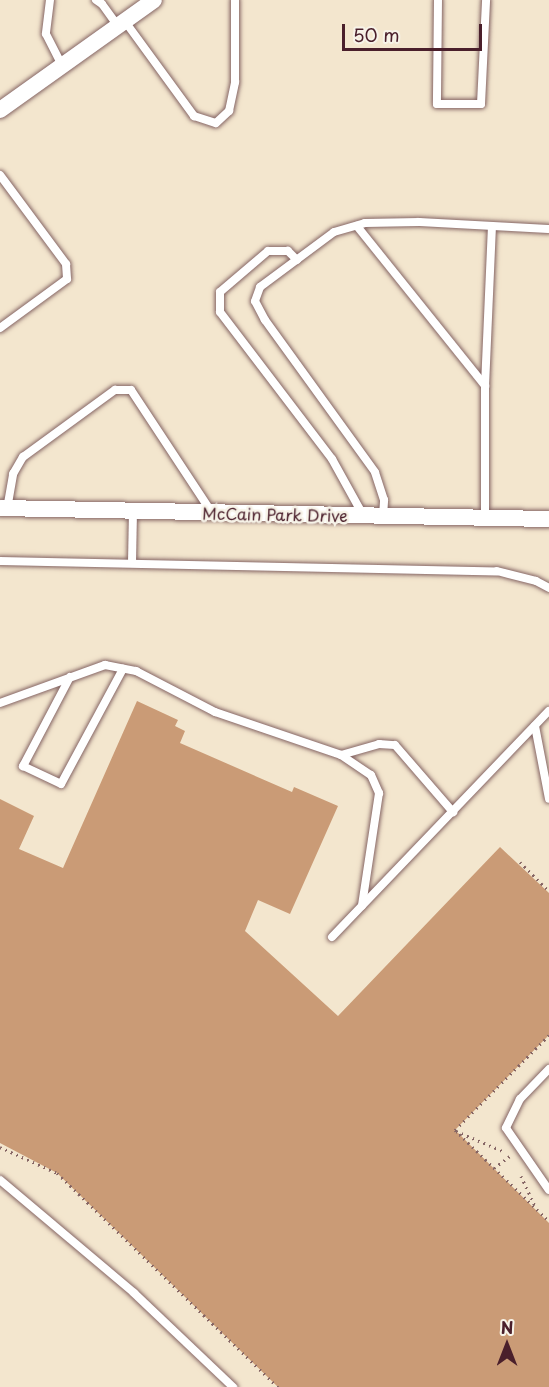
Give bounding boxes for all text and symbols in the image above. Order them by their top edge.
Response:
scale bar [345,12,484,50]
text: 50 m [353,21,400,48]
street label: McCain Park Drive [202,503,348,525]
north arrow [477,1315,537,1375]
text: N [501,1315,513,1339]

